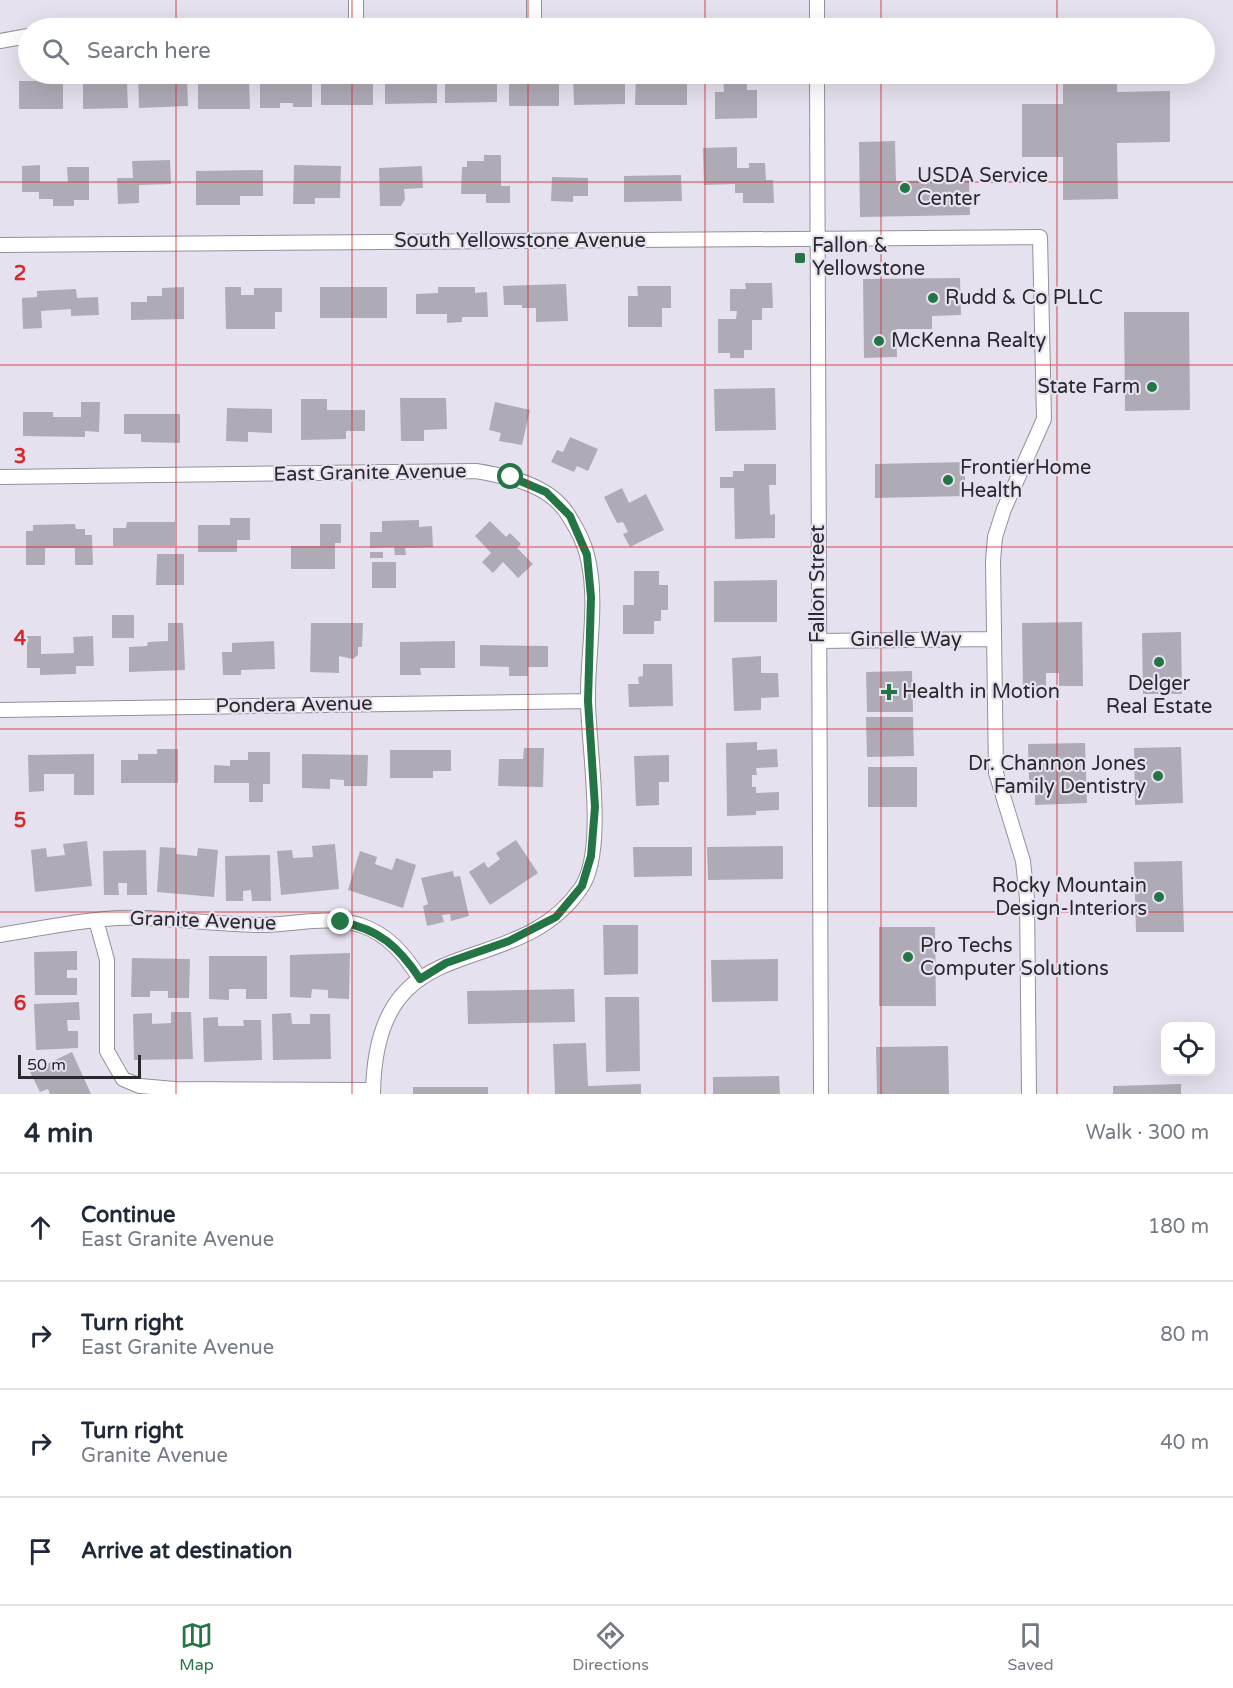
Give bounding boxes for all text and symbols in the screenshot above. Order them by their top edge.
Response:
search box [18,18,1215,84]
icon: search [39,35,72,68]
text: Search here [87,38,211,64]
place label: USDA Service Center [917,164,1048,211]
marker: USDA Service Center [898,181,912,195]
street label: South Yellowstone Avenue [394,229,646,253]
place label: Fallon & Yellowstone [812,234,925,281]
marker: Fallon & Yellowstone [793,251,807,265]
text: 2 [14,262,26,286]
place label: Rudd & Co PLLC [945,286,1103,310]
marker: Rudd & Co PLLC [926,291,940,305]
place label: McKenna Realty [891,329,1047,353]
marker: McKenna Realty [872,334,886,348]
place label: State Farm [1038,375,1140,399]
marker: State Farm [1145,380,1159,394]
text: 3 [14,445,26,469]
place label: FrontierHome Health [960,456,1091,503]
street label: East Granite Avenue [273,459,467,487]
route start [497,463,523,489]
marker: FrontierHome Health [941,473,955,487]
street label: Fallon Street [806,524,830,643]
text: 4 [14,627,27,651]
street label: Ginelle Way [850,628,962,652]
marker: Delger Real Estate [1152,655,1166,669]
place label: Delger Real Estate [1106,672,1212,719]
place label: Health in Motion [902,680,1060,704]
marker: Health in Motion [880,683,898,701]
street label: Pondera Avenue [215,692,373,718]
place label: Dr. Channon Jones Family Dentistry [968,752,1146,799]
marker: Dr. Channon Jones Family Dentistry [1151,769,1165,783]
text: 5 [14,809,26,833]
place label: Rocky Mountain Design-Interiors [992,874,1147,921]
marker: Rocky Mountain Design-Interiors [1152,890,1166,904]
street label: Granite Avenue [129,906,277,936]
route end [327,908,353,934]
place label: Pro Techs Computer Solutions [920,934,1109,981]
marker: Pro Techs Computer Solutions [901,950,915,964]
text: 6 [14,992,26,1016]
map controls [1161,1022,1215,1076]
button: locate [1161,1022,1215,1076]
scale bar [18,1052,141,1080]
text: 50 m [27,1055,66,1075]
text: 4 min [24,1118,93,1149]
text: Walk · 300 m [1086,1121,1209,1145]
text: Continue [81,1202,176,1228]
icon: ahead [24,1211,57,1244]
text: 180 m [1148,1215,1209,1239]
text: East Granite Avenue [81,1228,274,1252]
text: Turn right [81,1310,183,1336]
icon: right [24,1319,57,1352]
text: 80 m [1160,1323,1209,1347]
text: East Granite Avenue [81,1336,274,1360]
text: Turn right [81,1418,183,1444]
icon: right [24,1427,57,1460]
text: 40 m [1160,1431,1209,1455]
text: Granite Avenue [81,1444,228,1468]
icon: arrive [24,1535,57,1568]
text: Arrive at destination [81,1538,292,1564]
tab: Map [179,1619,214,1675]
tab: Directions [572,1619,649,1675]
tab: Saved [1007,1619,1054,1675]

